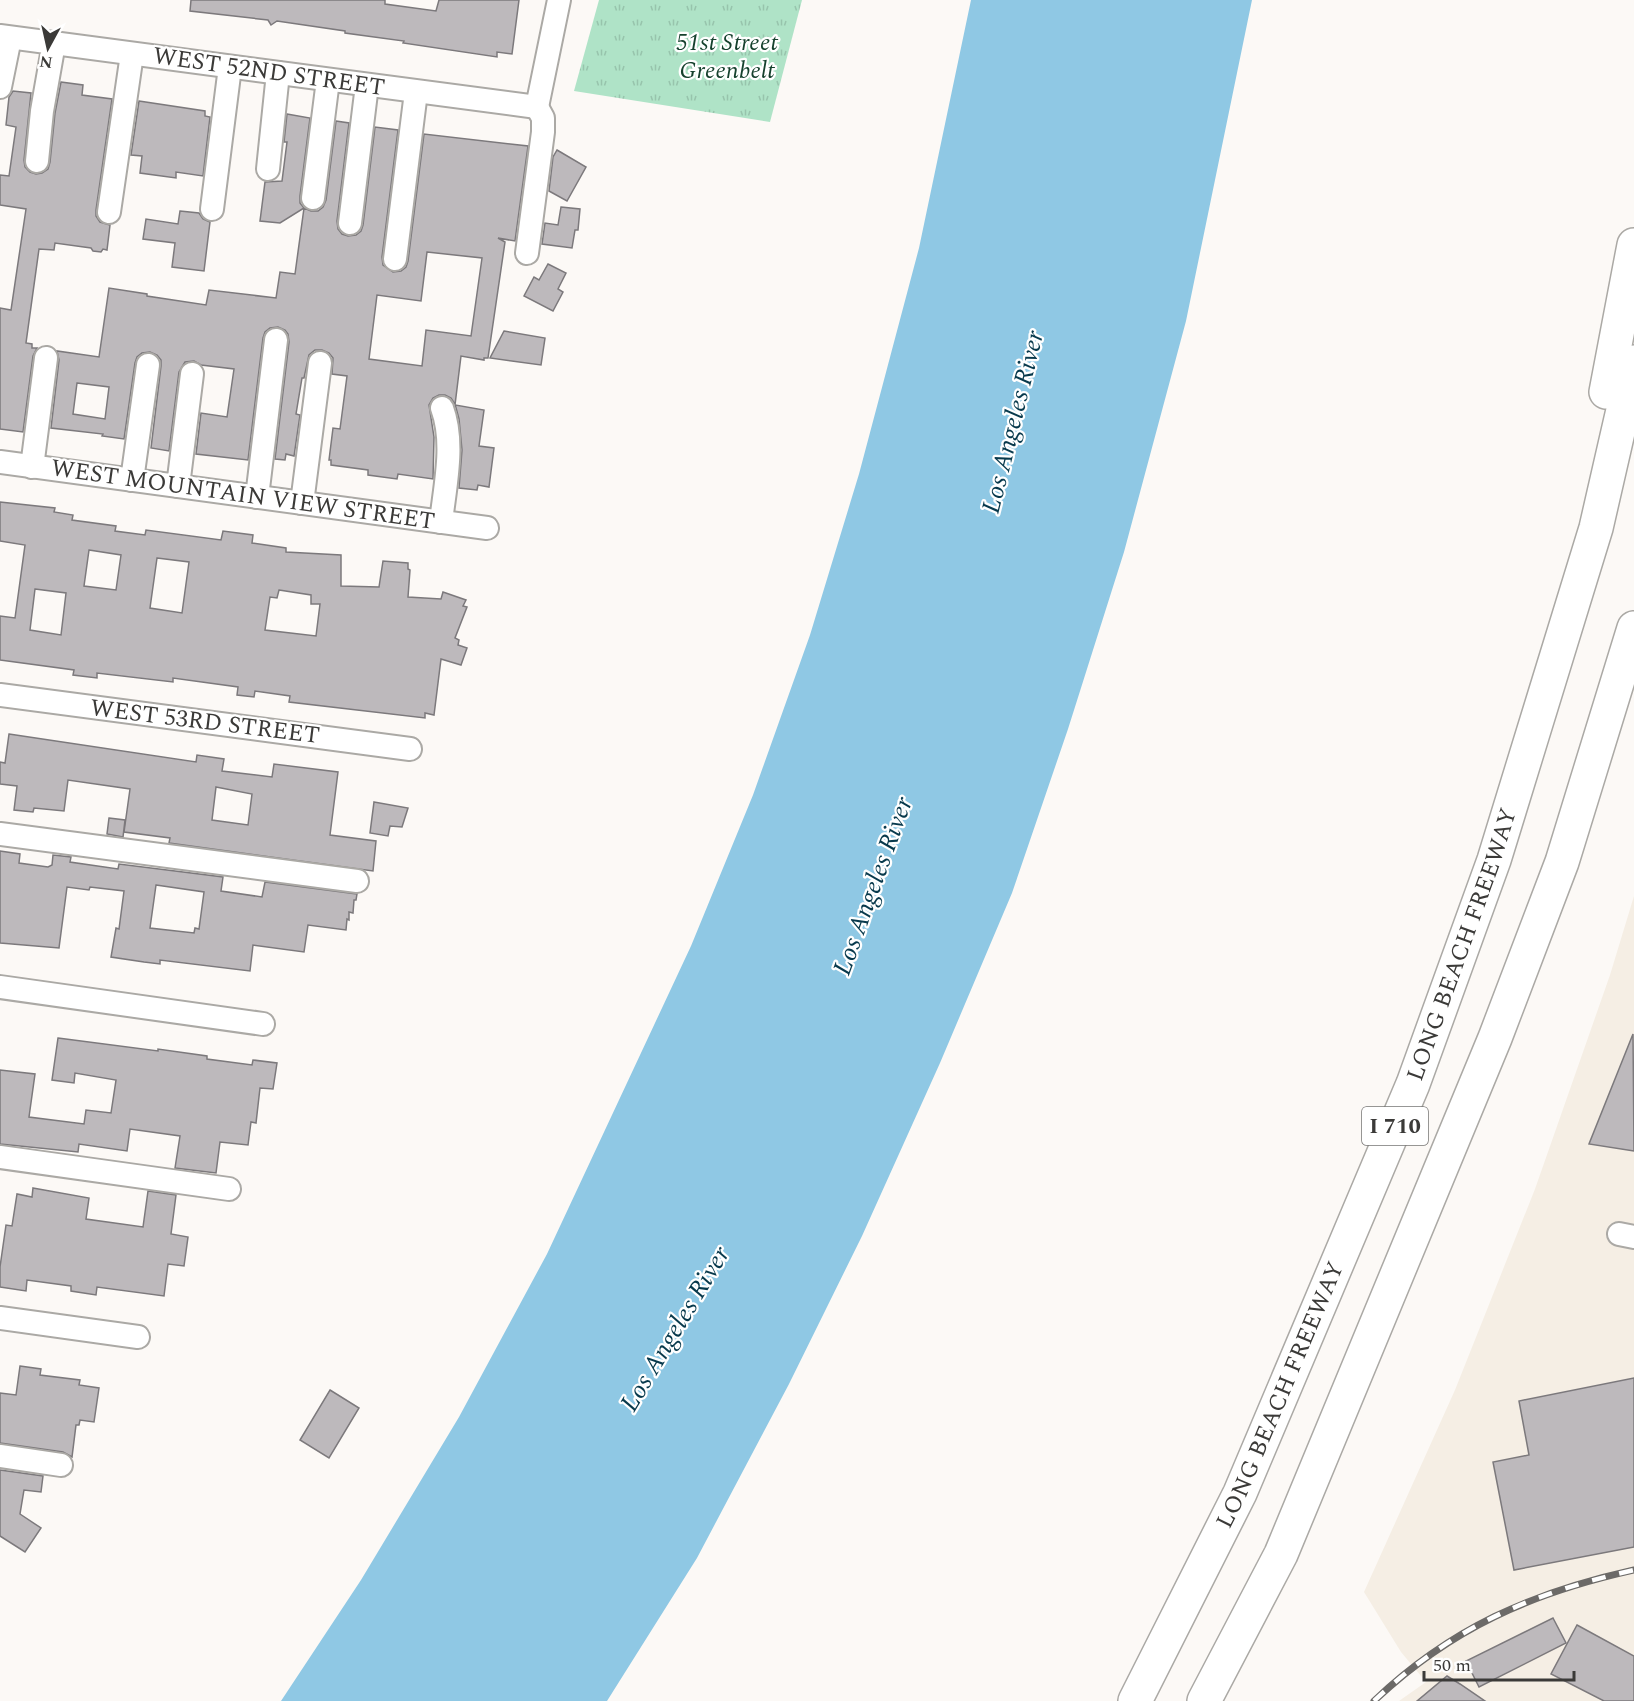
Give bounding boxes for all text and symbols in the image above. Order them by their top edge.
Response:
north arrow [18,18,78,78]
park label: 51st Street Greenbelt [676,25,778,89]
street label: WEST 52ND STREET [151,38,387,106]
text: N [38,49,54,75]
water label: Los Angeles River [971,325,1055,518]
street label: WEST MOUNTAIN VIEW STREET [49,450,437,540]
street label: WEST 53RD STREET [88,690,322,754]
water label: Los Angeles River [822,790,924,981]
street label: LONG BEACH FREEWAY [1397,804,1527,1086]
road number: I 710 [1362,1107,1428,1145]
water label: Los Angeles River [610,1238,741,1420]
street label: LONG BEACH FREEWAY [1207,1256,1354,1535]
scale bar [1424,1644,1574,1682]
text: 50 m [1433,1652,1471,1679]

